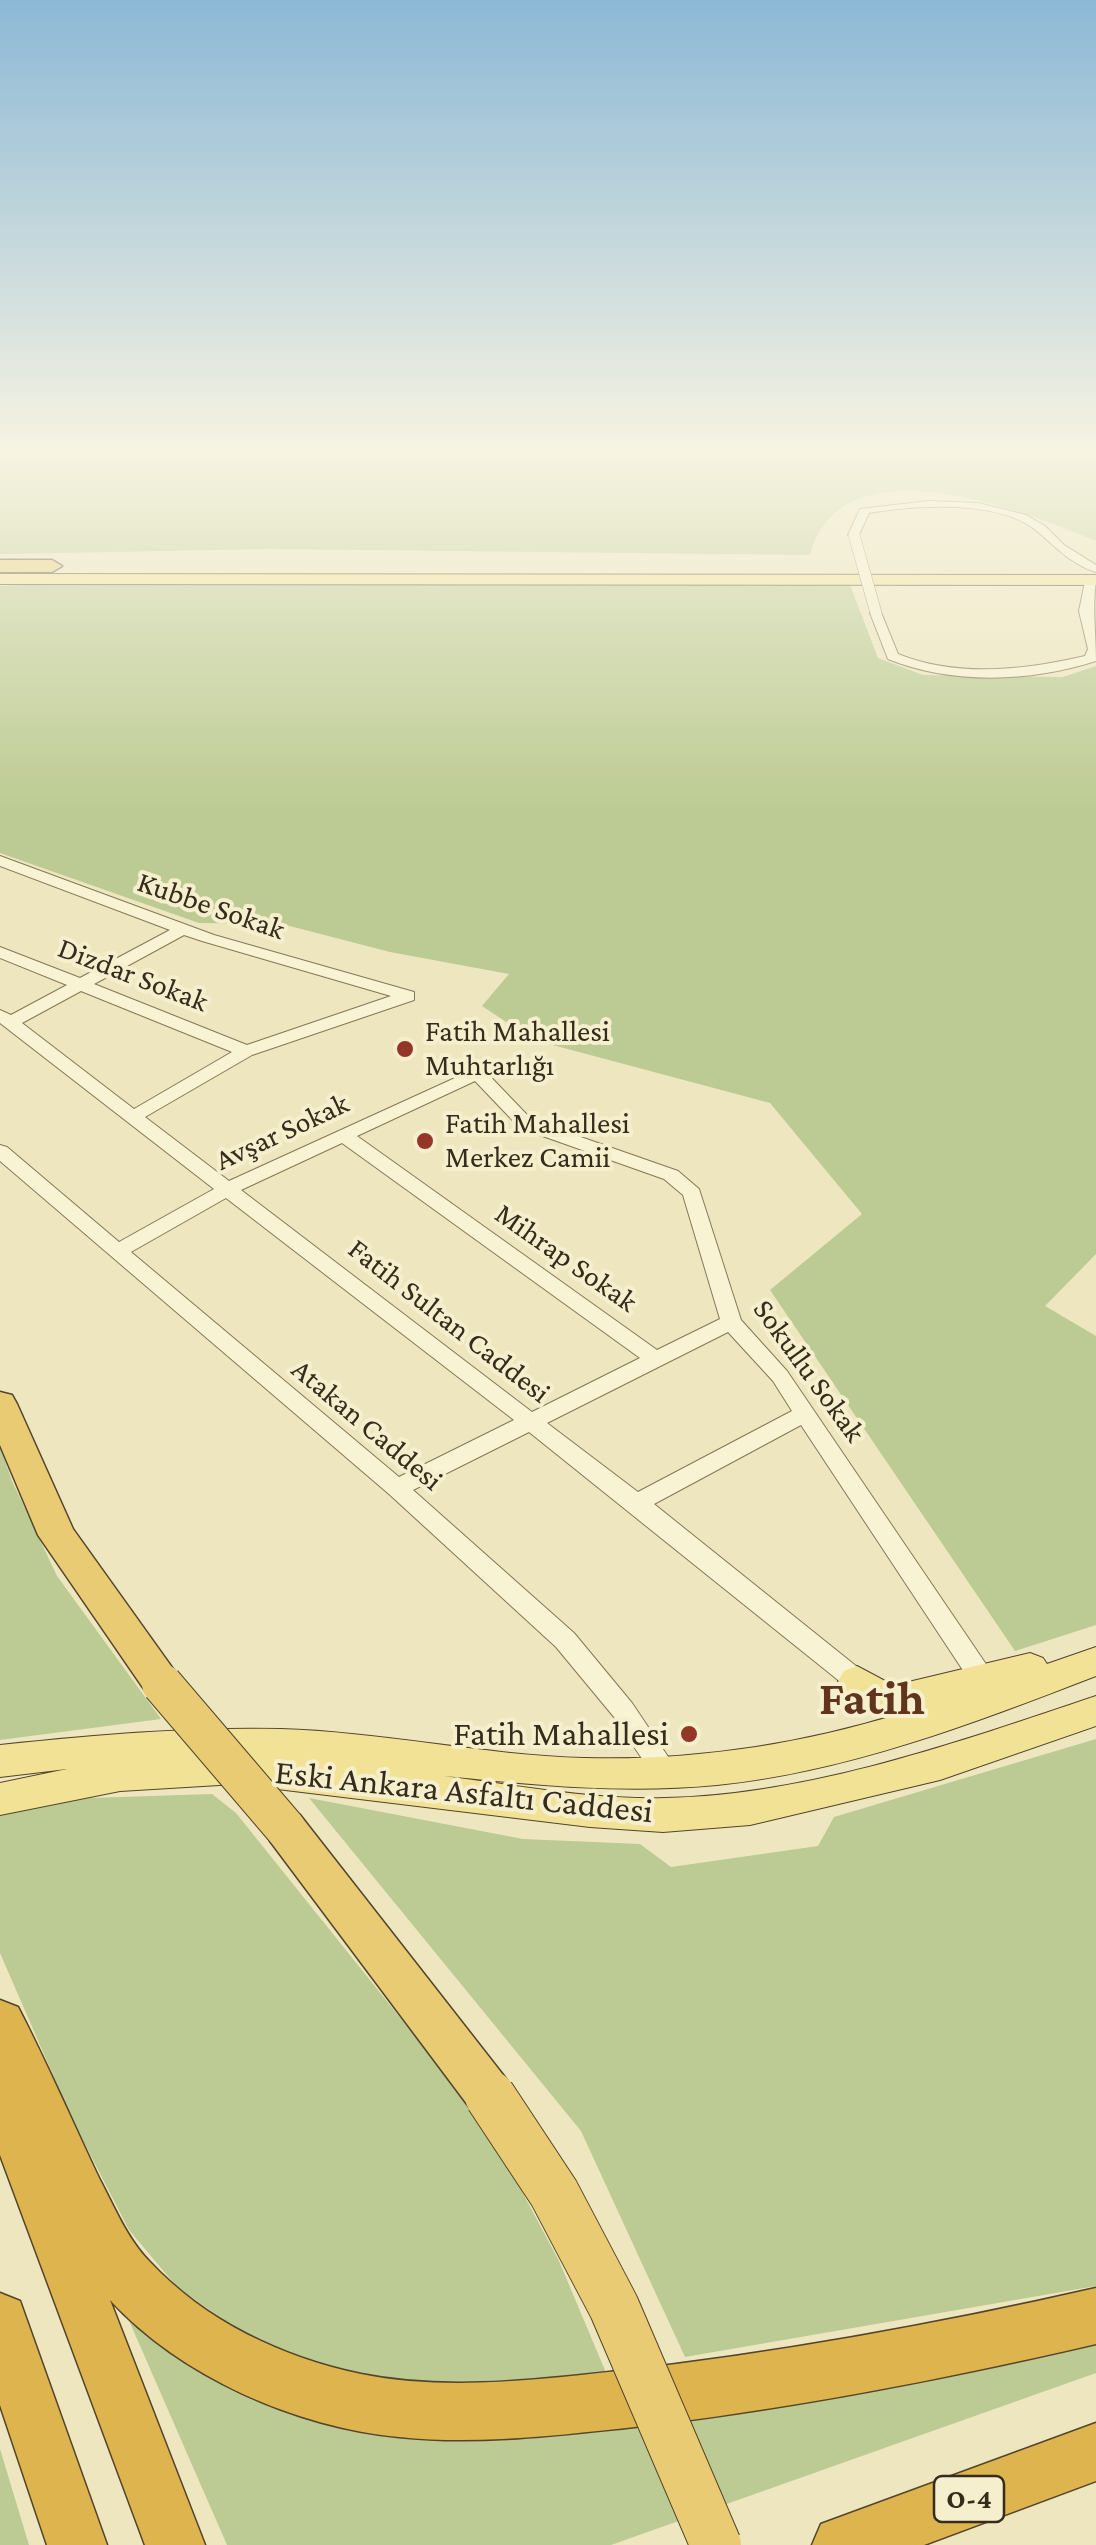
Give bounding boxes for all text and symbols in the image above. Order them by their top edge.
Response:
street label: Kubbe Sokak [133,864,289,948]
street label: Dizdar Sokak [53,930,213,1020]
place label: Fatih Mahallesi Muhtarlığı [425,1014,610,1084]
marker: Fatih Mahallesi Muhtarlığı [394,1038,416,1060]
street label: Avşar Sokak [209,1085,355,1179]
place label: Fatih Mahallesi Merkez Camii [445,1106,630,1176]
marker: Fatih Mahallesi Merkez Camii [414,1130,436,1152]
street label: Mihrap Sokak [488,1196,644,1320]
street label: Fatih Sultan Caddesi [341,1231,557,1411]
street label: Sokullu Sokak [745,1293,873,1449]
street label: Atakan Caddesi [284,1351,450,1499]
district label: Fatih [819,1670,925,1728]
place label: Fatih Mahallesi [453,1713,669,1755]
marker: Fatih Mahallesi [678,1723,700,1745]
street label: Eski Ankara Asfaltı Caddesi [273,1751,655,1833]
road number: O-4 [934,2476,1004,2522]

